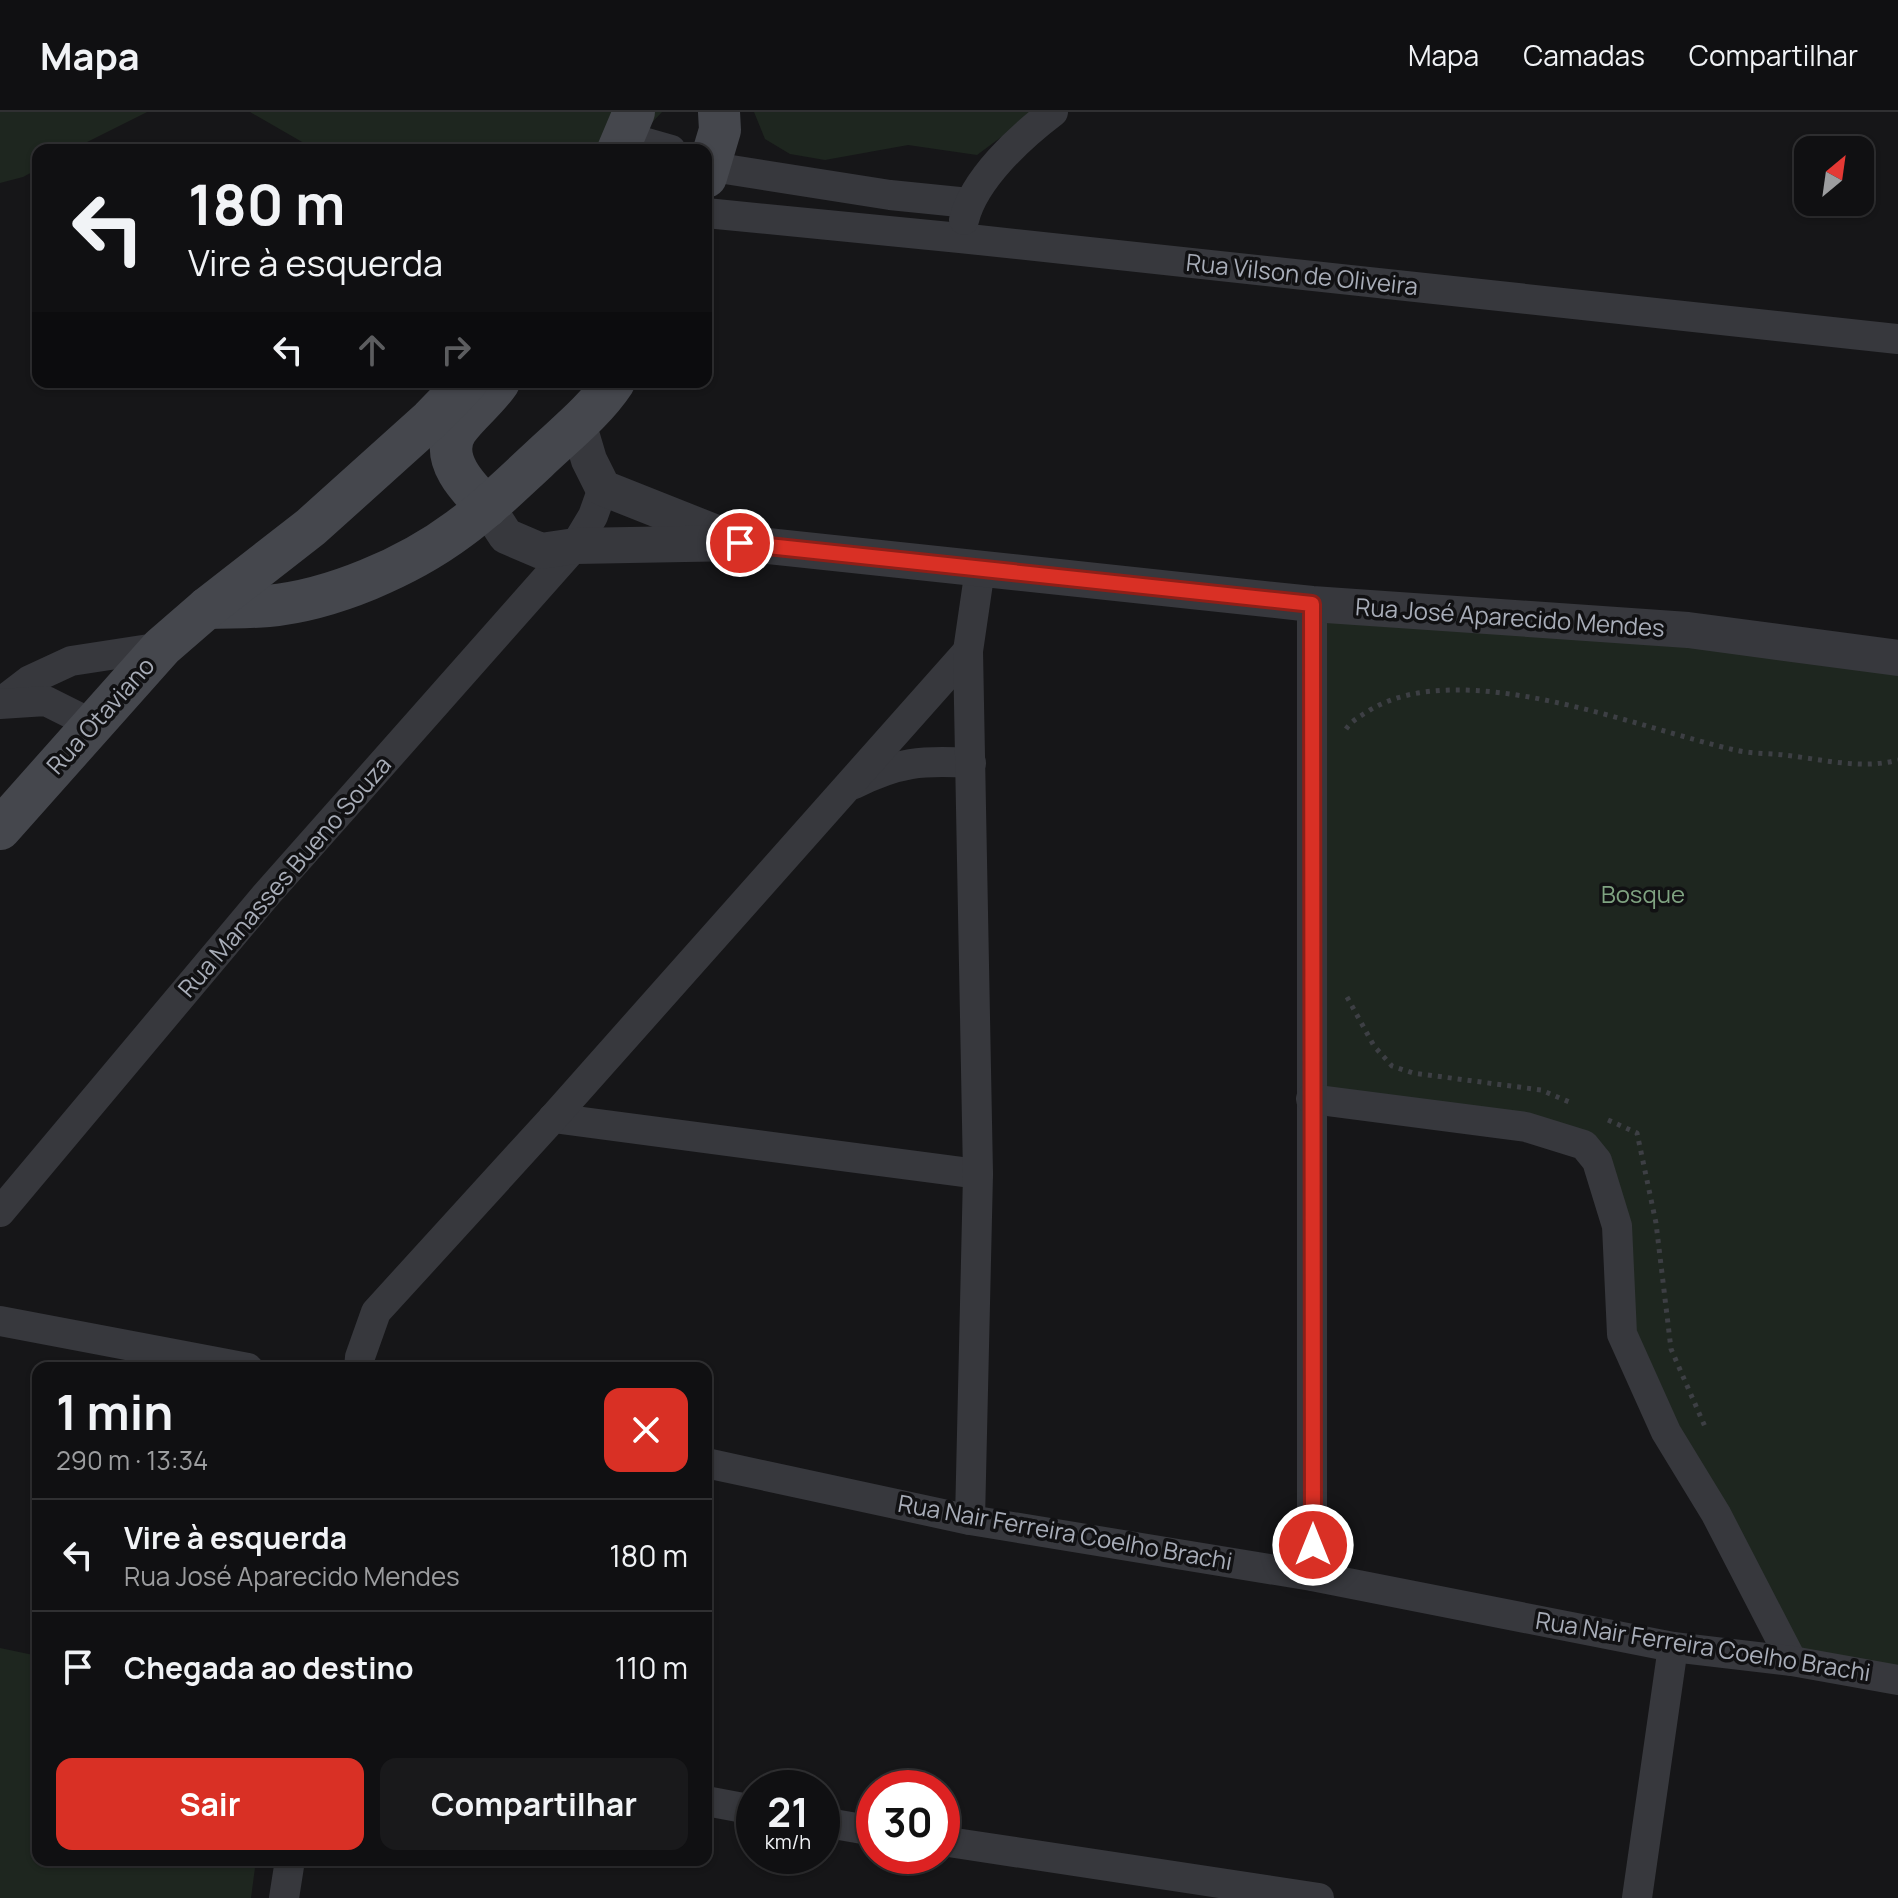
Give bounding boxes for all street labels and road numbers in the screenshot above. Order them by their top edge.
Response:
street label: Rua Vilson de Oliveira [1185,245,1420,302]
street label: Rua José Aparecido Mendes [1354,589,1666,644]
street label: Rua Otaviano [38,649,161,781]
street label: Rua Manasses Bueno Souza [170,748,398,1004]
street label: Rua Nair Ferreira Coelho Brachi [896,1486,1235,1577]
street label: Rua Nair Ferreira Coelho Brachi [1533,1603,1873,1688]

